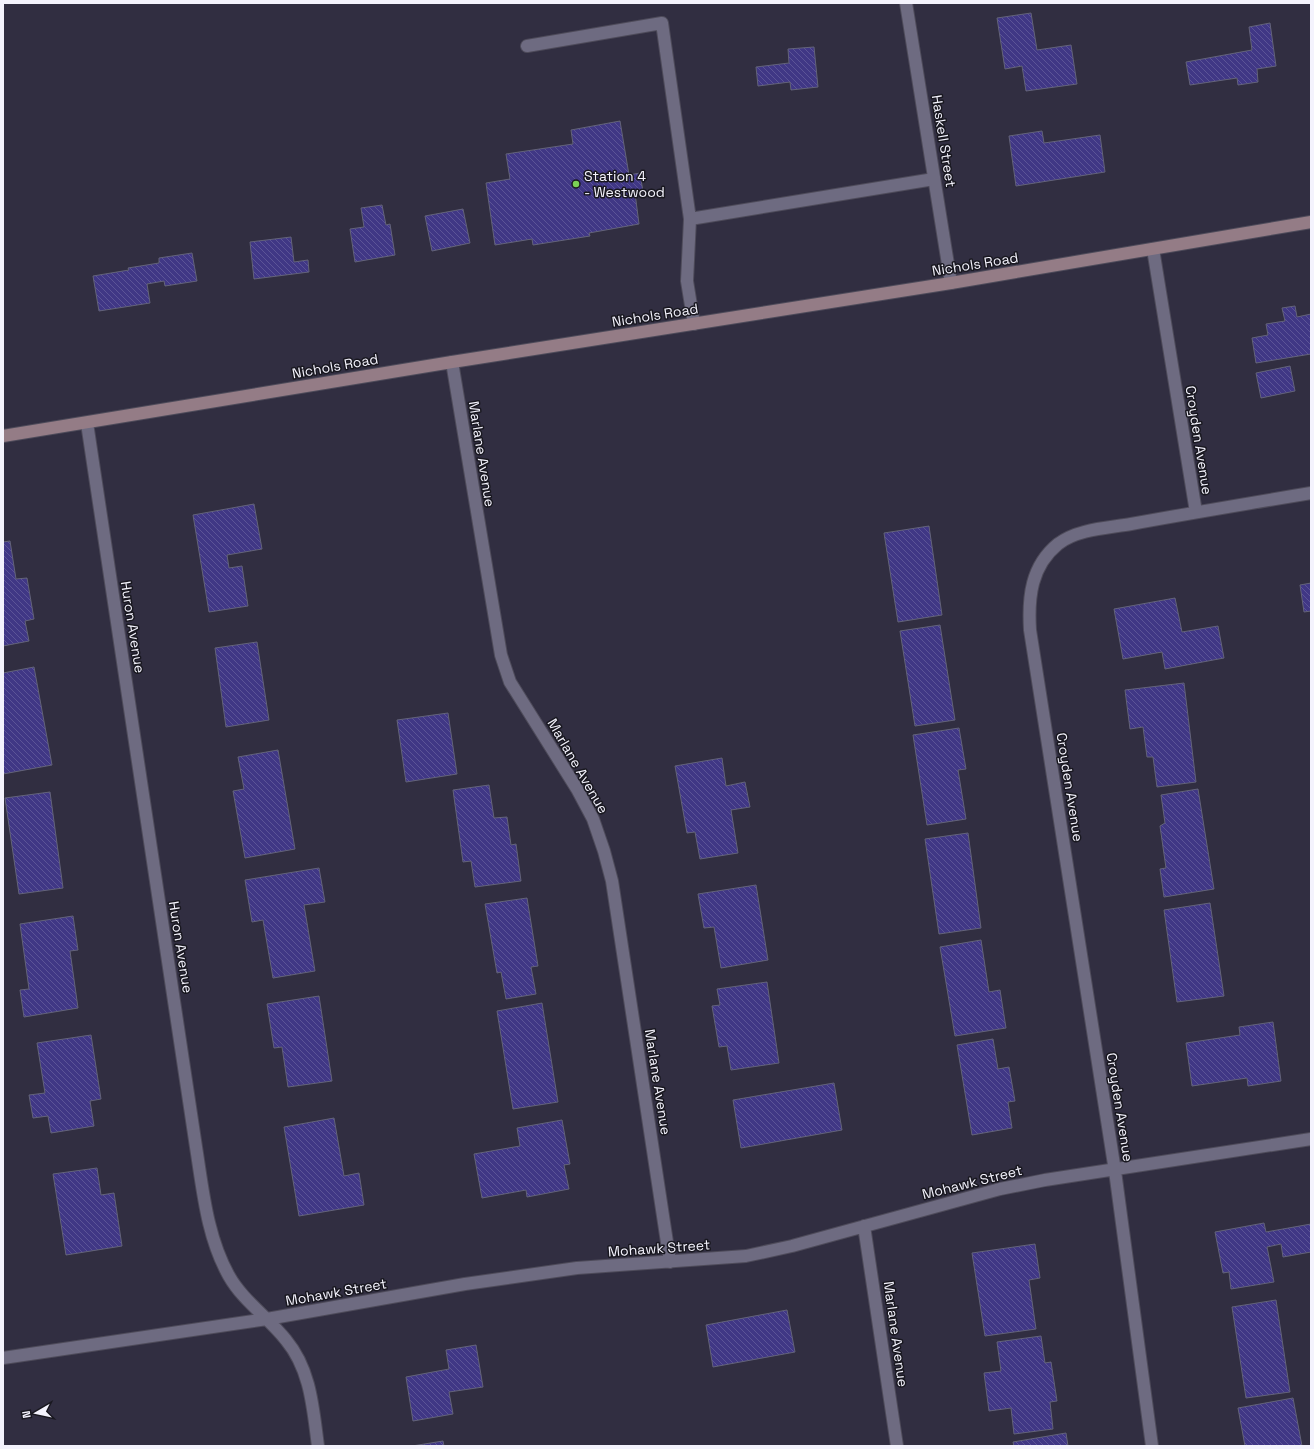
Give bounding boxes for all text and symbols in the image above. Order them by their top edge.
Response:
street label: Haskell Street [928,94,960,188]
place label: Station 4 - Westwood [584,167,665,201]
marker: Station 4 - Westwood [571,179,581,189]
street label: Nichols Road [931,248,1019,280]
street label: Nichols Road [611,299,699,331]
street label: Nichols Road [291,350,379,382]
street label: Croyden Avenue [1182,384,1216,496]
street label: Marlane Avenue [465,400,499,508]
street label: Huron Avenue [117,580,149,674]
street label: Marlane Avenue [544,715,612,817]
street label: Croyden Avenue [1053,731,1087,843]
street label: Huron Avenue [165,900,197,994]
street label: Marlane Avenue [641,1028,675,1136]
street label: Croyden Avenue [1103,1051,1137,1163]
street label: Mohawk Street [920,1161,1024,1203]
street label: Mohawk Street [607,1235,711,1261]
street label: Mohawk Street [284,1274,388,1310]
street label: Marlane Avenue [880,1280,912,1388]
north arrow [16,1393,56,1433]
text: N [19,1410,34,1419]

